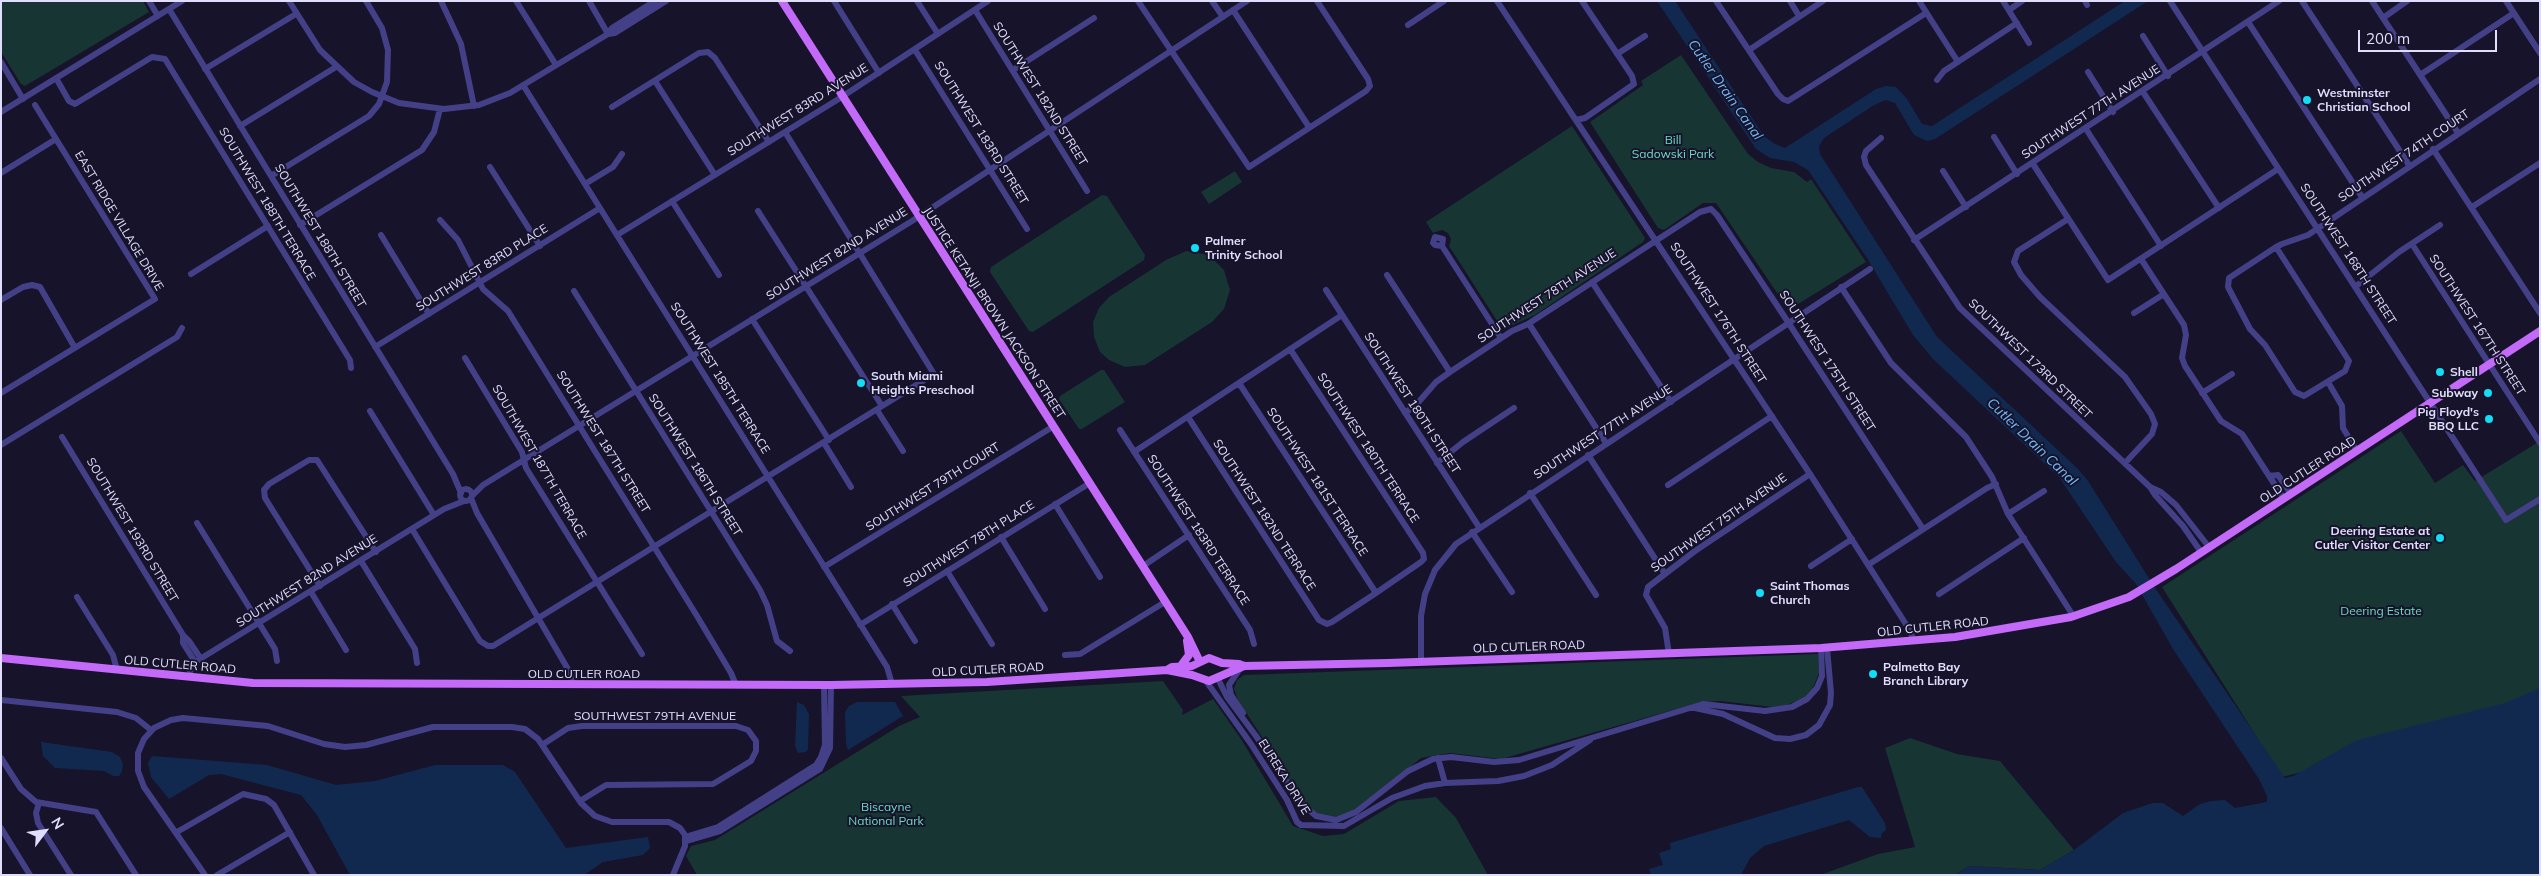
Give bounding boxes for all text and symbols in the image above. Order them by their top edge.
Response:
street label: SOUTHWEST 182ND STREET [990,20,1090,168]
scale bar [2361,20,2500,52]
text: 200 m [2366,29,2410,48]
water label: Cutler Drain Canal [1684,37,1766,143]
street label: SOUTHWEST 183RD STREET [931,59,1031,207]
street label: SOUTHWEST 83RD AVENUE [725,61,871,159]
street label: SOUTHWEST 77TH AVENUE [2019,62,2163,162]
place label: Westminster Christian School [2317,86,2410,114]
marker: Westminster Christian School [2301,94,2313,106]
street label: SOUTHWEST 74TH COURT [2336,107,2472,205]
street label: SOUTHWEST 188TH TERRACE [216,125,318,283]
park label: Bill Sadowski Park [1632,133,1714,161]
street label: EAST RIDGE VILLAGE DRIVE [72,149,166,293]
street label: SOUTHWEST 188TH STREET [271,162,369,310]
street label: SOUTHWEST 168TH STREET [2297,181,2399,327]
street label: JUSTICE KETANJI BROWN JACKSON STREET [920,204,1068,422]
street label: SOUTHWEST 82ND AVENUE [764,205,910,303]
street label: SOUTHWEST 83RD PLACE [413,221,551,315]
place label: Palmer Trinity School [1205,234,1283,262]
street label: SOUTHWEST 176TH STREET [1667,240,1769,386]
marker: Palmer Trinity School [1189,242,1201,254]
street label: SOUTHWEST 78TH AVENUE [1475,246,1619,346]
street label: SOUTHWEST 167TH STREET [2426,252,2528,398]
street label: SOUTHWEST 175TH STREET [1776,288,1878,434]
street label: SOUTHWEST 173RD STREET [1965,296,2095,422]
street label: SOUTHWEST 185TH TERRACE [667,300,773,456]
street label: SOUTHWEST 180TH STREET [1361,330,1463,476]
place label: Shell [2450,365,2478,379]
marker: Shell [2434,366,2446,378]
street label: SOUTHWEST 187TH STREET [553,368,653,516]
place label: South Miami Heights Preschool [871,369,974,397]
street label: SOUTHWEST 180TH TERRACE [1314,370,1422,526]
marker: South Miami Heights Preschool [855,377,867,389]
street label: SOUTHWEST 187TH TERRACE [489,382,589,542]
street label: SOUTHWEST 77TH AVENUE [1531,382,1675,482]
place label: Subway [2431,386,2478,400]
marker: Subway [2482,387,2494,399]
street label: SOUTHWEST 186TH STREET [645,391,745,539]
water label: Cutler Drain Canal [1983,395,2081,489]
street label: SOUTHWEST 181ST TERRACE [1264,405,1370,559]
place label: Pig Floyd's BBQ LLC [2417,405,2479,433]
marker: Pig Floyd's BBQ LLC [2483,413,2495,425]
street label: OLD CUTLER ROAD [2257,433,2359,507]
street label: SOUTHWEST 182ND TERRACE [1210,437,1318,593]
street label: SOUTHWEST 79TH COURT [863,440,1003,534]
street label: SOUTHWEST 183RD TERRACE [1144,452,1252,608]
street label: SOUTHWEST 193RD STREET [83,455,181,605]
street label: SOUTHWEST 75TH AVENUE [1648,471,1790,575]
street label: SOUTHWEST 78TH PLACE [901,498,1037,590]
place label: Deering Estate at Cutler Visitor Center [2315,524,2430,552]
street label: SOUTHWEST 82ND AVENUE [234,532,380,630]
marker: Deering Estate at Cutler Visitor Center [2434,532,2446,544]
place label: Saint Thomas Church [1770,579,1849,607]
marker: Saint Thomas Church [1754,587,1766,599]
park label: Deering Estate [2340,604,2422,618]
street label: OLD CUTLER ROAD [1876,614,1990,640]
street label: OLD CUTLER ROAD [1473,638,1585,656]
street label: OLD CUTLER ROAD [123,653,237,677]
street label: OLD CUTLER ROAD [932,660,1044,680]
place label: Palmetto Bay Branch Library [1883,660,1968,688]
street label: OLD CUTLER ROAD [528,667,640,681]
marker: Palmetto Bay Branch Library [1867,668,1879,680]
street label: SOUTHWEST 79TH AVENUE [574,709,736,723]
street label: EUREKA DRIVE [1255,737,1313,817]
park label: Biscayne National Park [848,800,924,828]
north arrow [20,806,70,856]
text: N [47,814,68,832]

